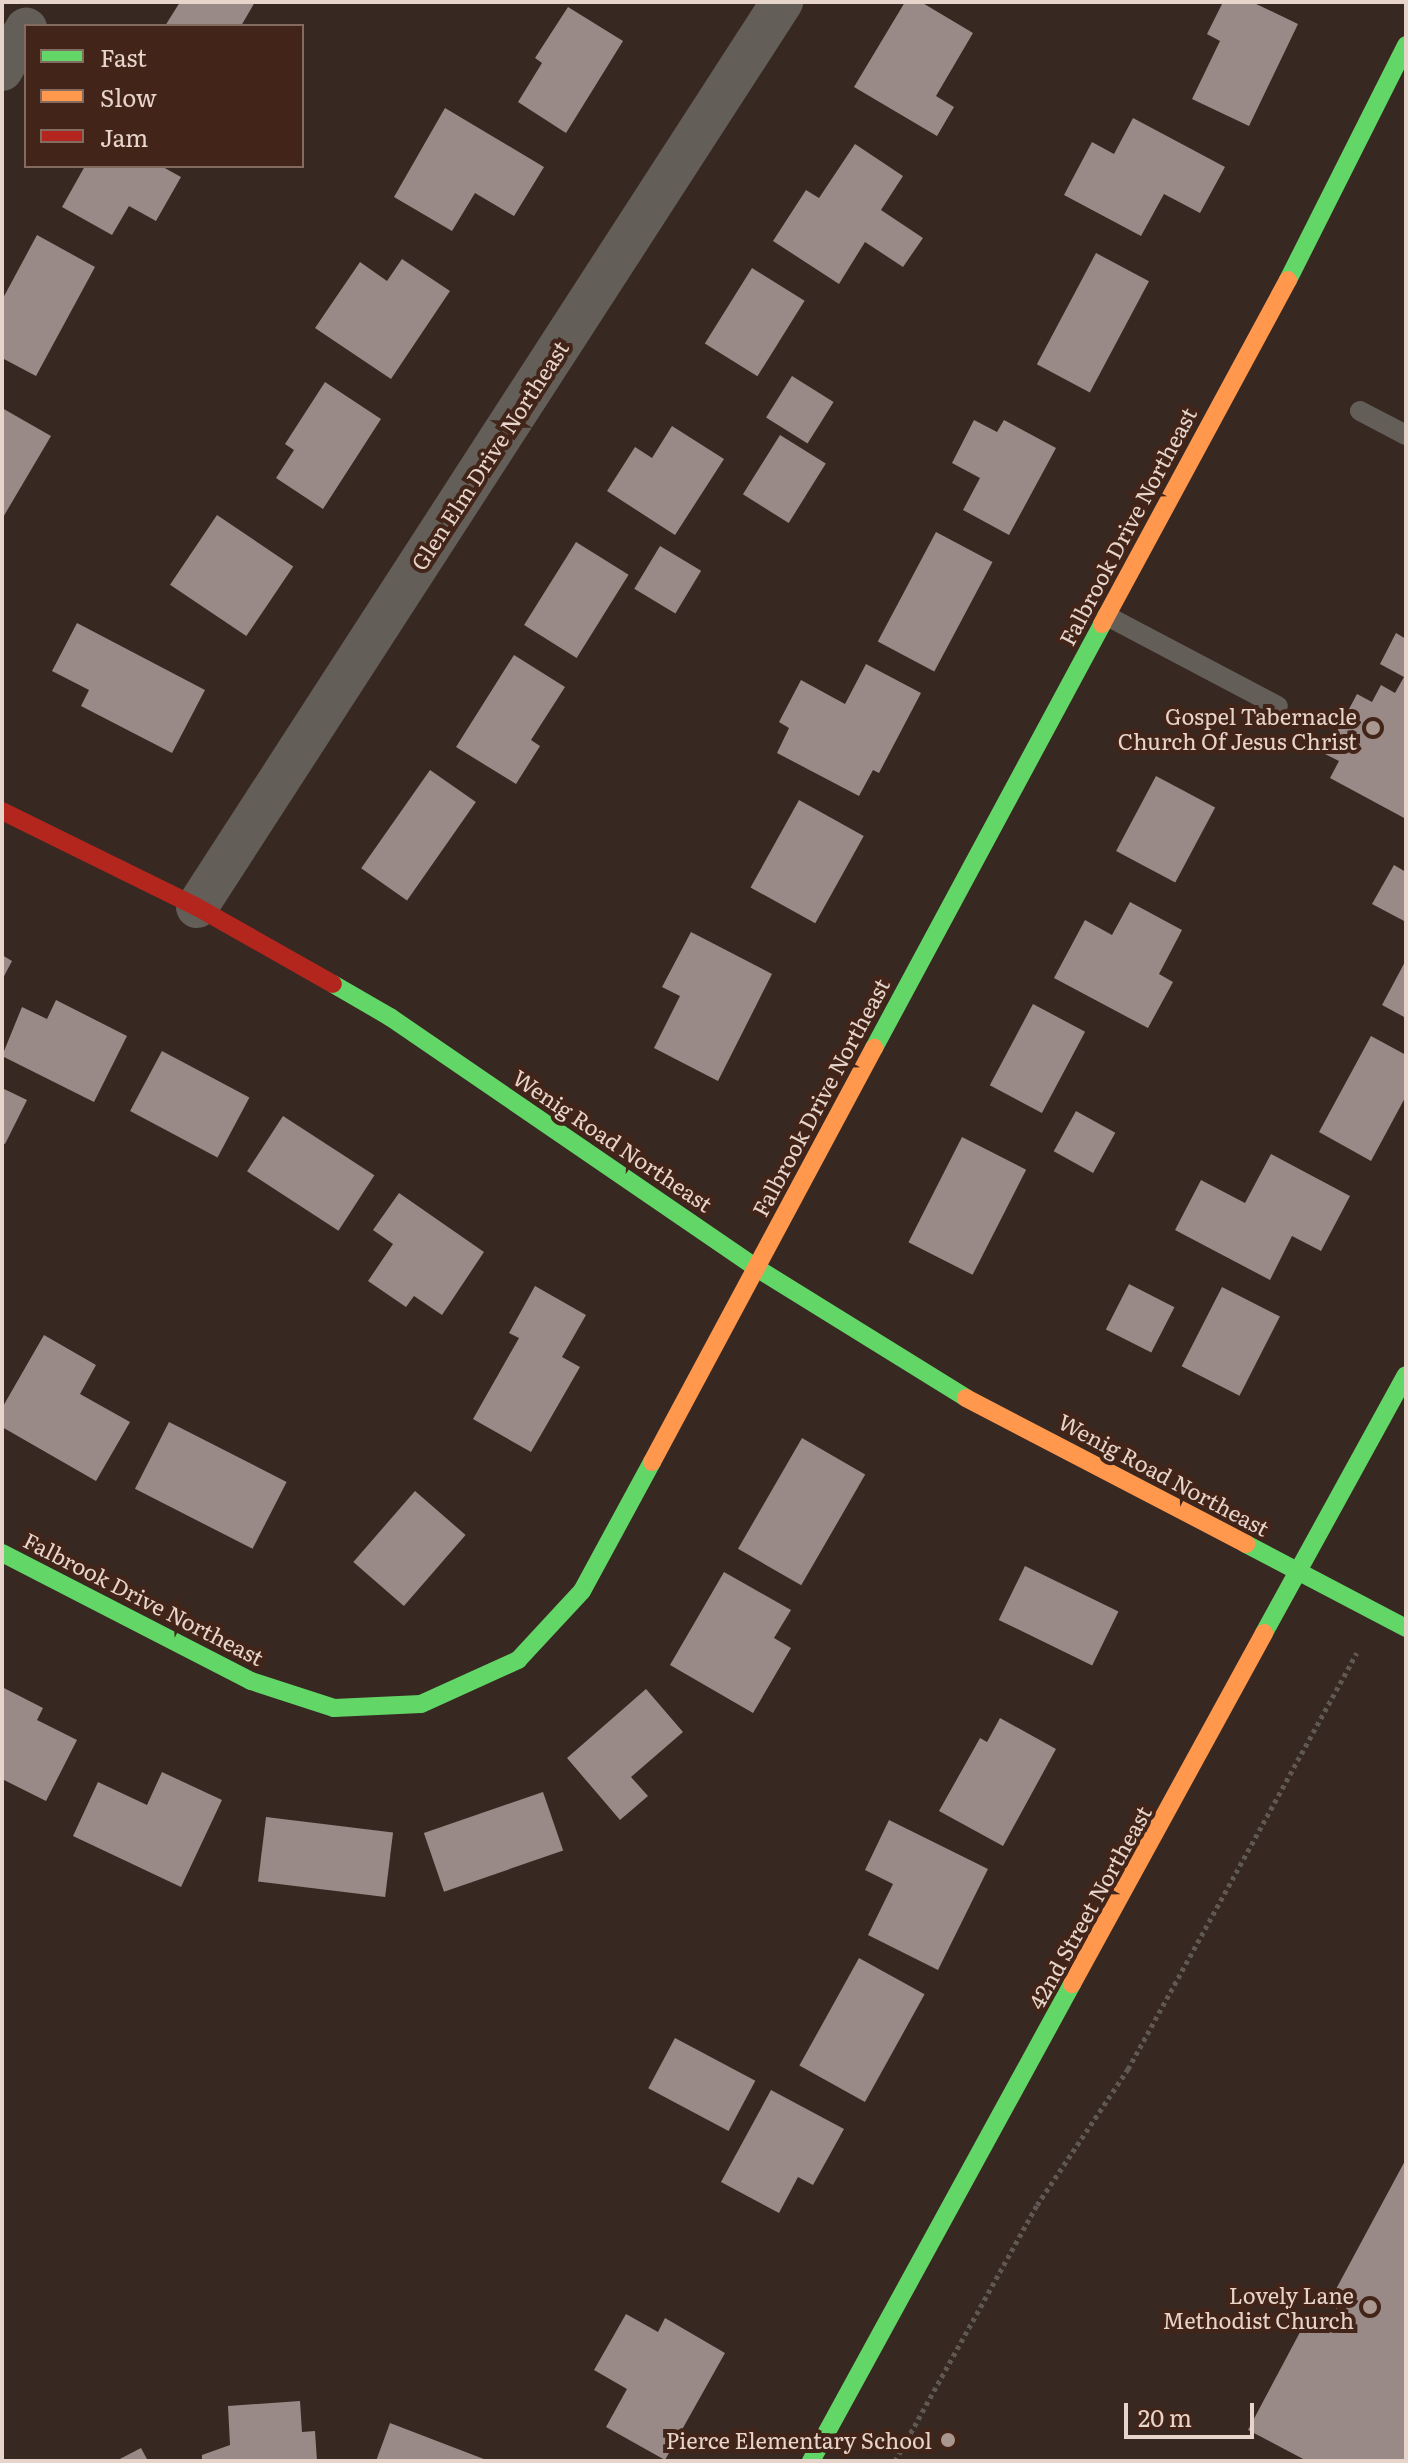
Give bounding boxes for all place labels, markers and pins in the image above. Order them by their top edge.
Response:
place label: Gospel Tabernacle Church Of Jesus Christ [1118,702,1357,754]
marker: Gospel Tabernacle Church Of Jesus Christ [1364,719,1382,737]
place label: Lovely Lane Methodist Church [1163,2281,1354,2332]
marker: Lovely Lane Methodist Church [1361,2298,1379,2316]
place label: Pierce Elementary School [666,2427,932,2453]
marker: Pierce Elementary School [939,2431,957,2449]

